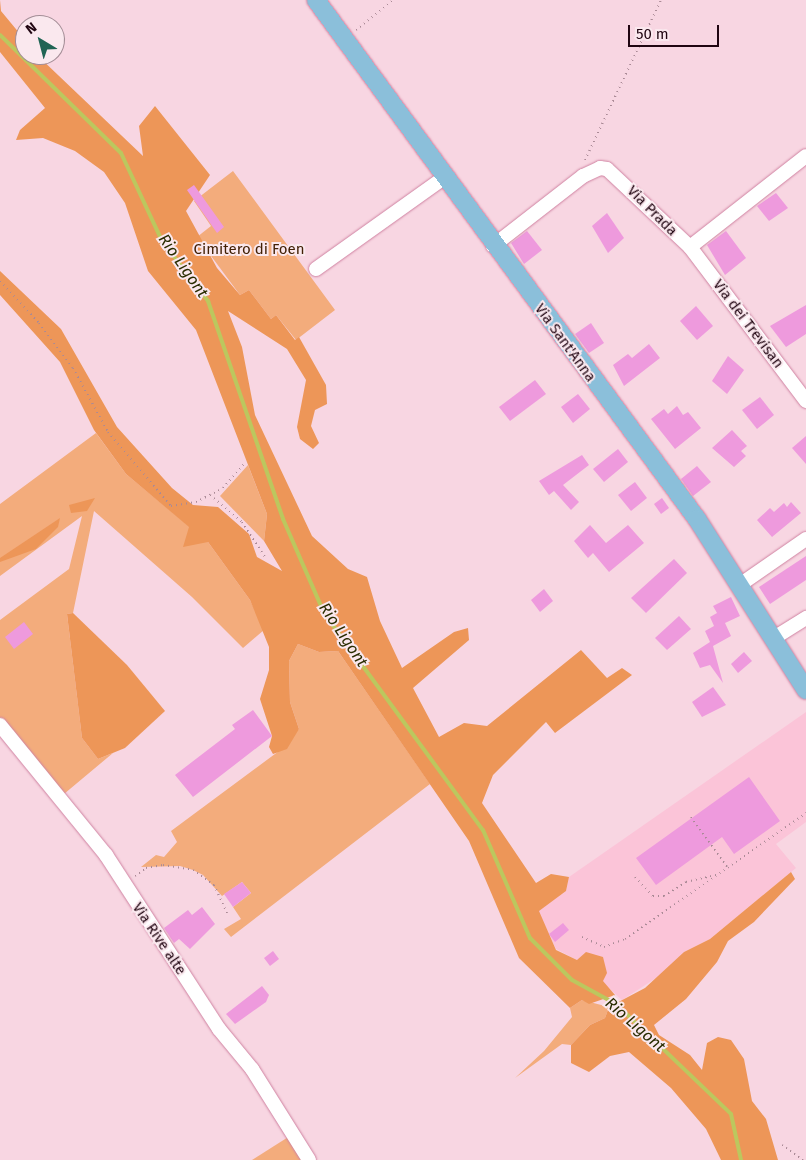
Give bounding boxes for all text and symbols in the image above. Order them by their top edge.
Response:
north arrow [15,15,65,65]
scale bar [631,15,722,47]
text: N [22,19,40,38]
text: 50 m [636,25,669,43]
street label: Via Prada [623,182,681,240]
water label: Rio Ligont [154,230,212,302]
park label: Cimitero di Foen [194,241,304,259]
street label: Via dei Trevisan [709,276,787,372]
street label: Via Sant'Anna [531,300,599,386]
water label: Rio Ligont [315,599,371,671]
street label: Via Rive alte [128,899,190,979]
water label: Rio Ligont [601,994,669,1056]

